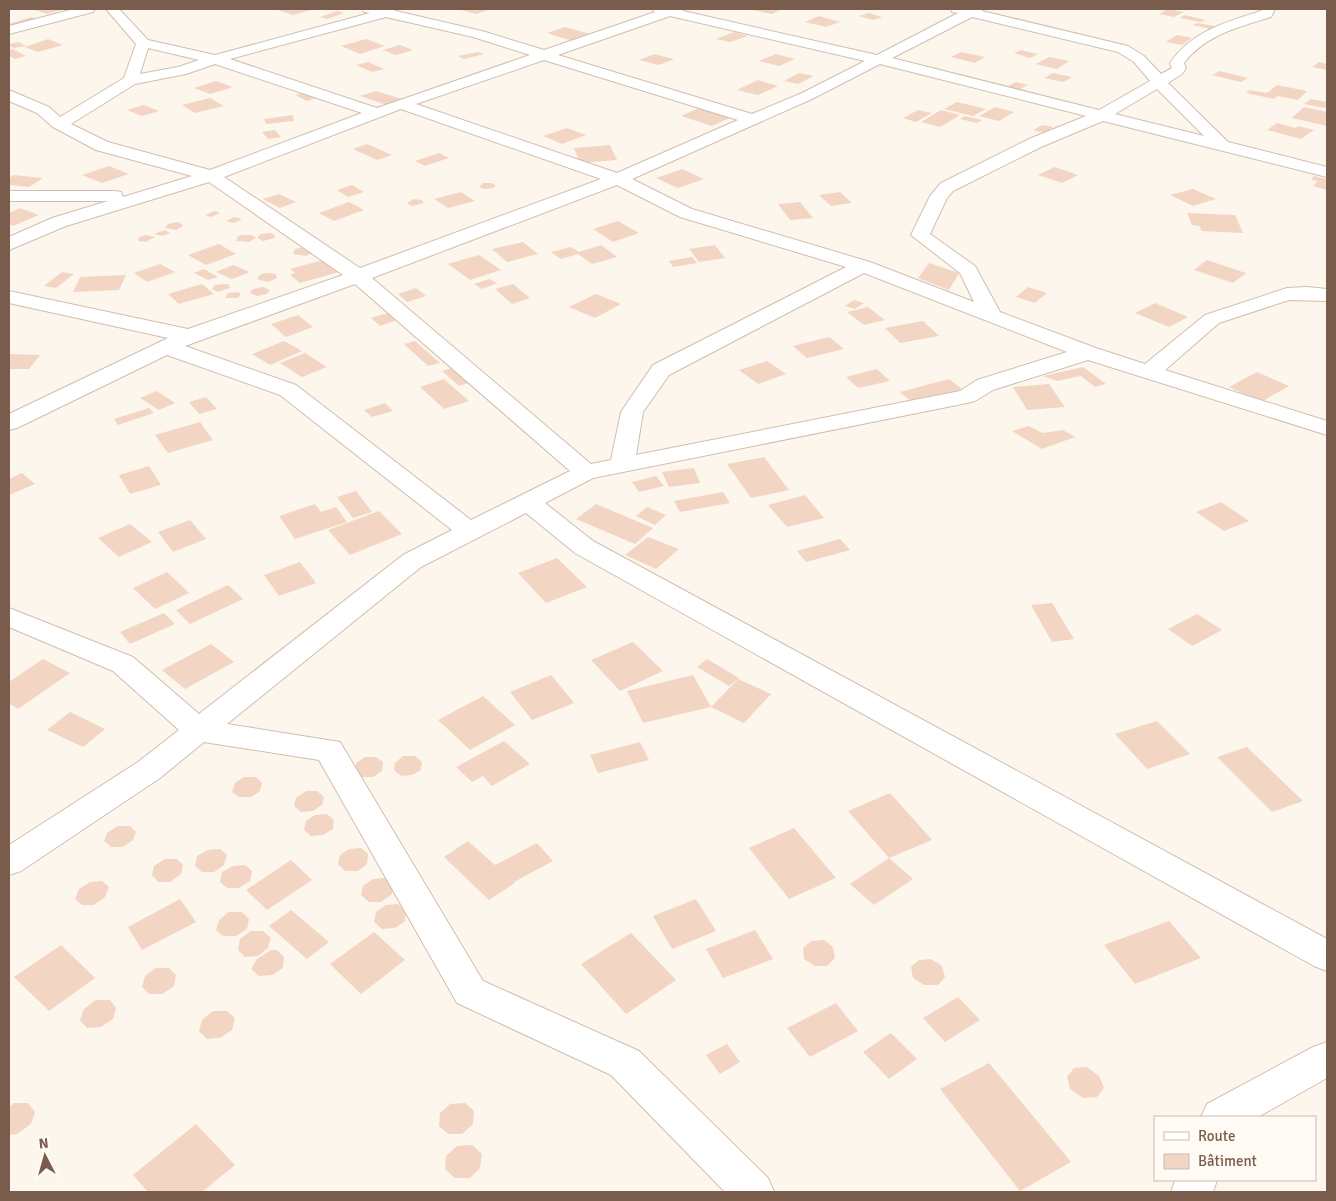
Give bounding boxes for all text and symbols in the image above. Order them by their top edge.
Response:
legend [1154,1116,1316,1181]
text: Route [1198,1127,1235,1145]
north arrow [20,1131,70,1181]
text: N [38,1135,49,1153]
text: Bâtiment [1198,1152,1257,1170]

